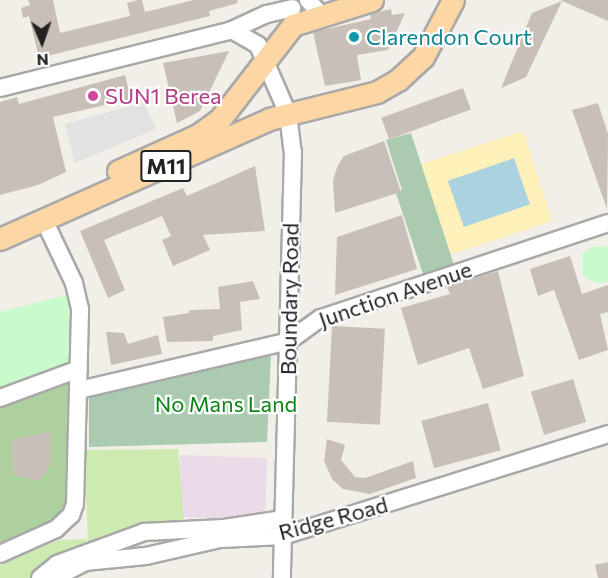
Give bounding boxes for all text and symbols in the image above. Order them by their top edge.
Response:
north arrow [12,12,72,72]
place label: Clarendon Court [366,24,532,50]
marker: Clarendon Court [347,30,361,44]
text: N [36,51,49,70]
place label: SUN1 Berea [105,83,222,109]
marker: SUN1 Berea [86,89,100,103]
road number: M11 [139,148,193,184]
street label: Boundary Road [274,223,304,375]
street label: Junction Avenue [315,255,475,333]
park label: No Mans Land [155,391,297,417]
street label: Ridge Road [275,491,391,545]

